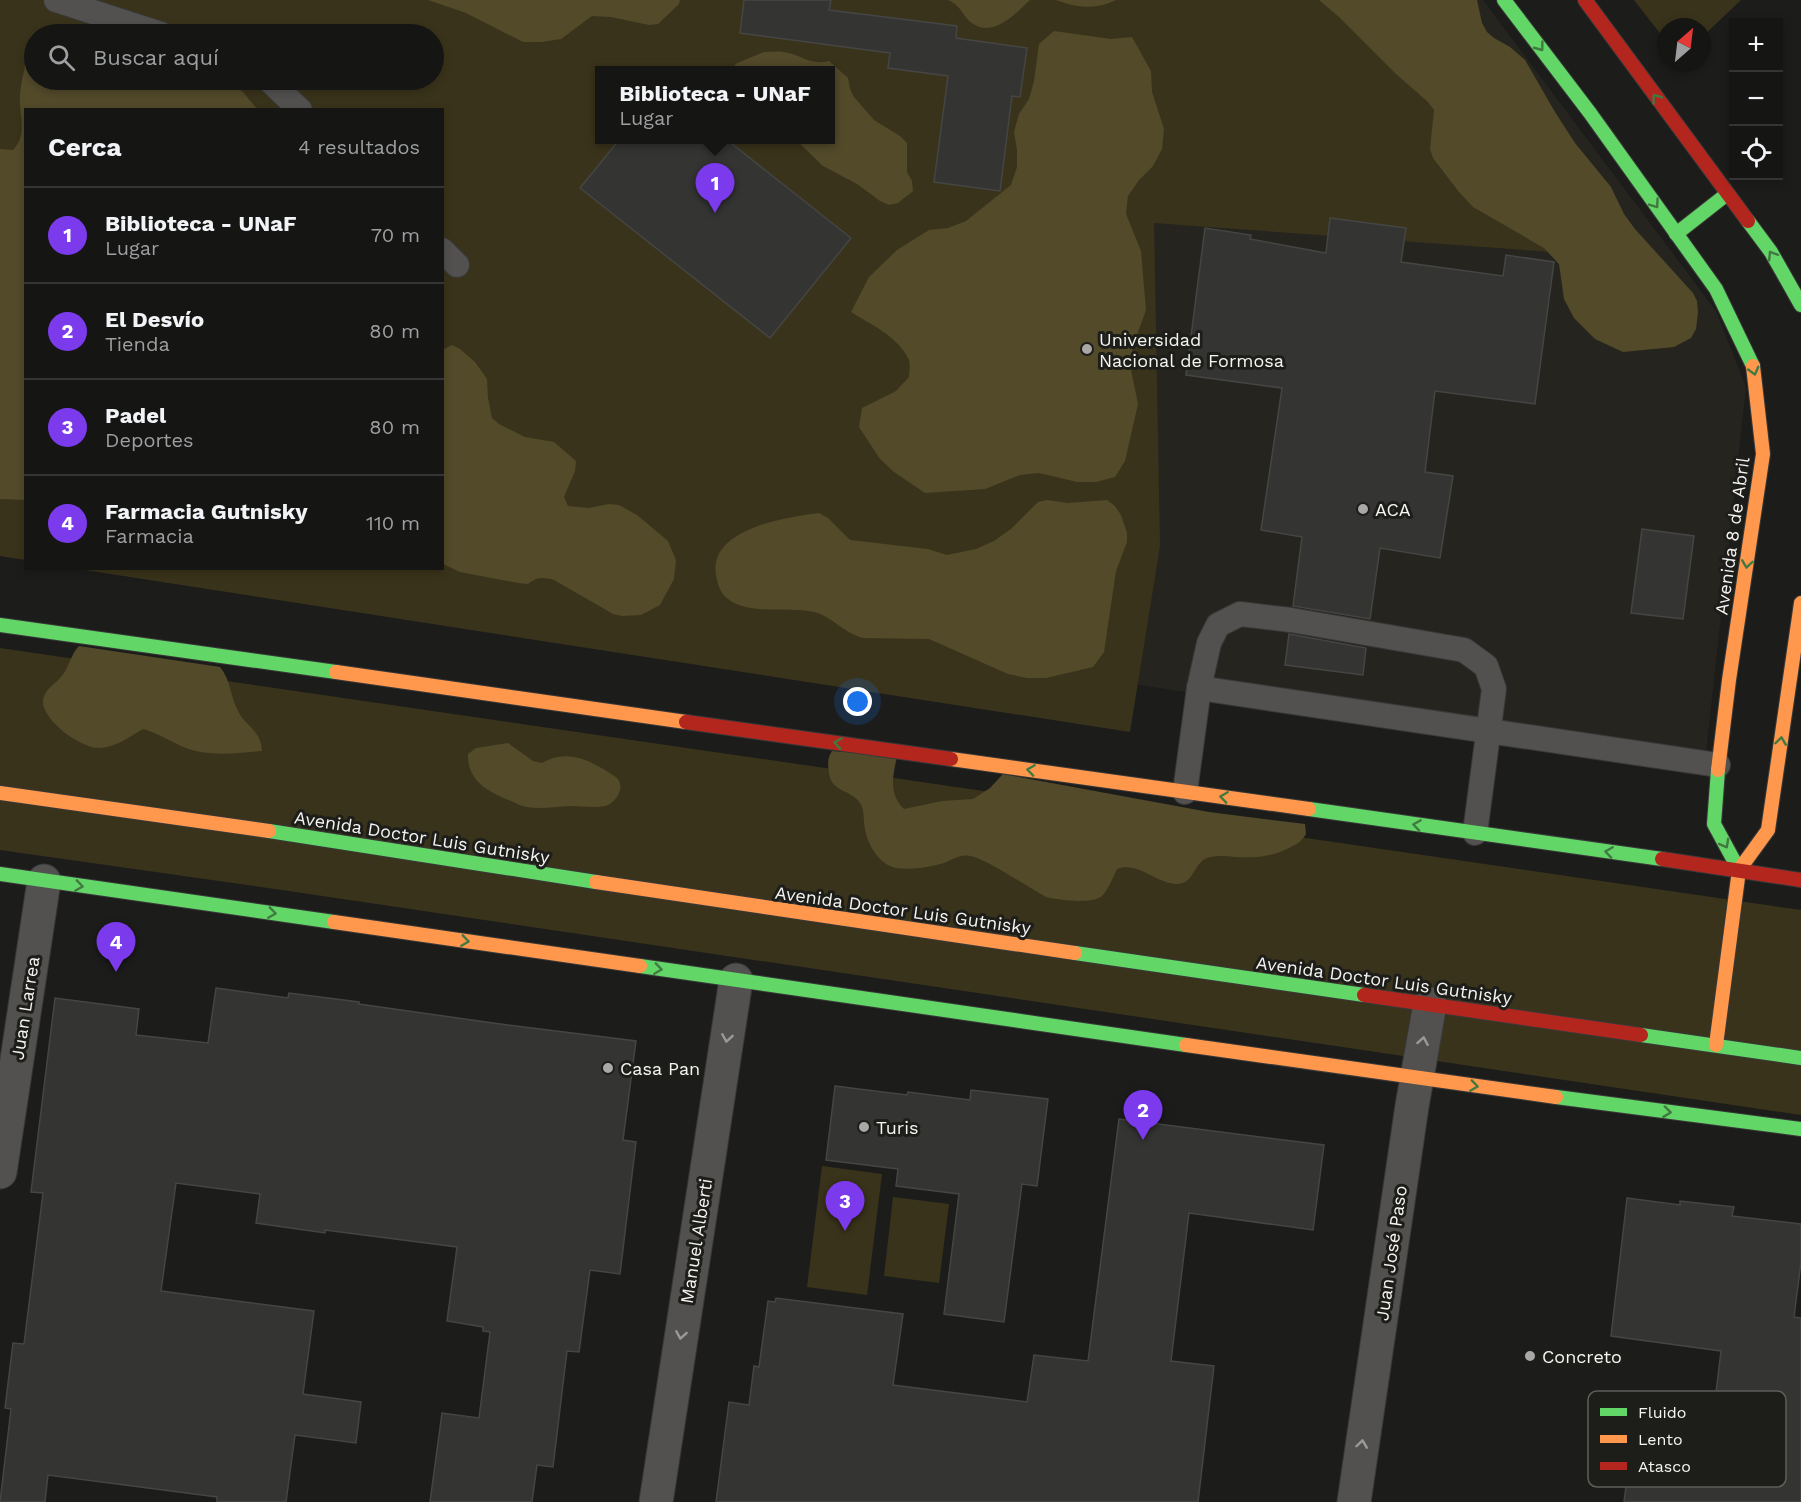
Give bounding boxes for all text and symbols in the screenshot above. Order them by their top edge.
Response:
north arrow [1657,18,1711,72]
map controls [1729,18,1783,180]
button: + [1729,18,1783,72]
search box [24,24,444,90]
one-way arrow [1532,40,1543,51]
icon: search [45,41,78,74]
text: Buscar aquí [93,45,219,70]
popup [595,66,835,144]
button: − [1729,72,1783,126]
text: Biblioteca - UNaF [619,81,811,106]
one-way arrow [1652,93,1663,104]
text: Lugar [619,106,673,130]
button: locate [1729,126,1783,180]
text: Cerca [48,132,122,162]
text: 4 resultados [298,135,420,159]
pin: 1 [696,164,734,213]
one-way arrow [1648,198,1659,209]
text: Biblioteca - UNaF [105,211,297,236]
text: 1 [63,223,72,247]
text: 70 m [371,223,420,247]
text: Lugar [105,236,159,260]
one-way arrow [1768,250,1779,261]
text: El Desvío [105,307,204,332]
text: 2 [62,319,73,343]
text: 80 m [369,319,420,343]
place label: Universidad Nacional de Formosa [1099,329,1284,371]
text: Tienda [105,332,170,356]
marker: Universidad Nacional de Formosa [1080,342,1094,356]
one-way arrow [1746,366,1759,376]
text: Padel [105,403,166,428]
text: 3 [62,415,73,439]
text: 80 m [369,415,420,439]
text: Deportes [105,428,194,452]
street label: Avenida 8 de Abril [1711,455,1754,616]
text: Farmacia Gutnisky [105,499,308,524]
place label: ACA [1375,499,1411,520]
marker: ACA [1356,502,1370,516]
text: 4 [61,511,74,535]
text: 110 m [366,511,420,535]
text: Farmacia [105,524,194,548]
one-way arrow [1741,559,1753,568]
your location [843,687,872,716]
one-way arrow [1774,736,1786,745]
one-way arrow [833,737,843,749]
one-way arrow [1027,765,1036,777]
one-way arrow [1220,792,1229,804]
street label: Avenida Doctor Luis Gutnisky [293,806,552,868]
one-way arrow [1413,819,1422,831]
one-way arrow [1718,838,1729,848]
one-way arrow [1604,846,1613,858]
one-way arrow [74,879,83,891]
street label: Avenida Doctor Luis Gutnisky [774,882,1033,938]
one-way arrow [267,907,276,919]
pin: 4 [96,922,136,972]
one-way arrow [460,935,469,947]
street label: Avenida Doctor Luis Gutnisky [1255,952,1514,1008]
street label: Juan Larrea [6,955,44,1061]
one-way arrow [653,963,662,975]
one-way arrow [721,1033,734,1043]
one-way arrow [1416,1037,1429,1047]
place label: Casa Pan [620,1058,700,1079]
marker: Casa Pan [601,1061,615,1075]
one-way arrow [1470,1080,1479,1092]
pin: 2 [1124,1090,1162,1140]
one-way arrow [1663,1105,1672,1118]
place label: Turis [876,1117,918,1138]
marker: Turis [857,1120,871,1134]
street label: Manuel Alberti [676,1177,716,1305]
pin: 3 [826,1182,864,1231]
street label: Juan José Paso [1371,1184,1411,1322]
one-way arrow [676,1330,688,1339]
place label: Concreto [1542,1346,1622,1367]
marker: Concreto [1523,1349,1537,1363]
legend [1588,1391,1786,1487]
text: Fluido [1638,1403,1686,1422]
text: Lento [1638,1430,1683,1449]
one-way arrow [1356,1440,1368,1449]
text: Atasco [1638,1457,1691,1476]

